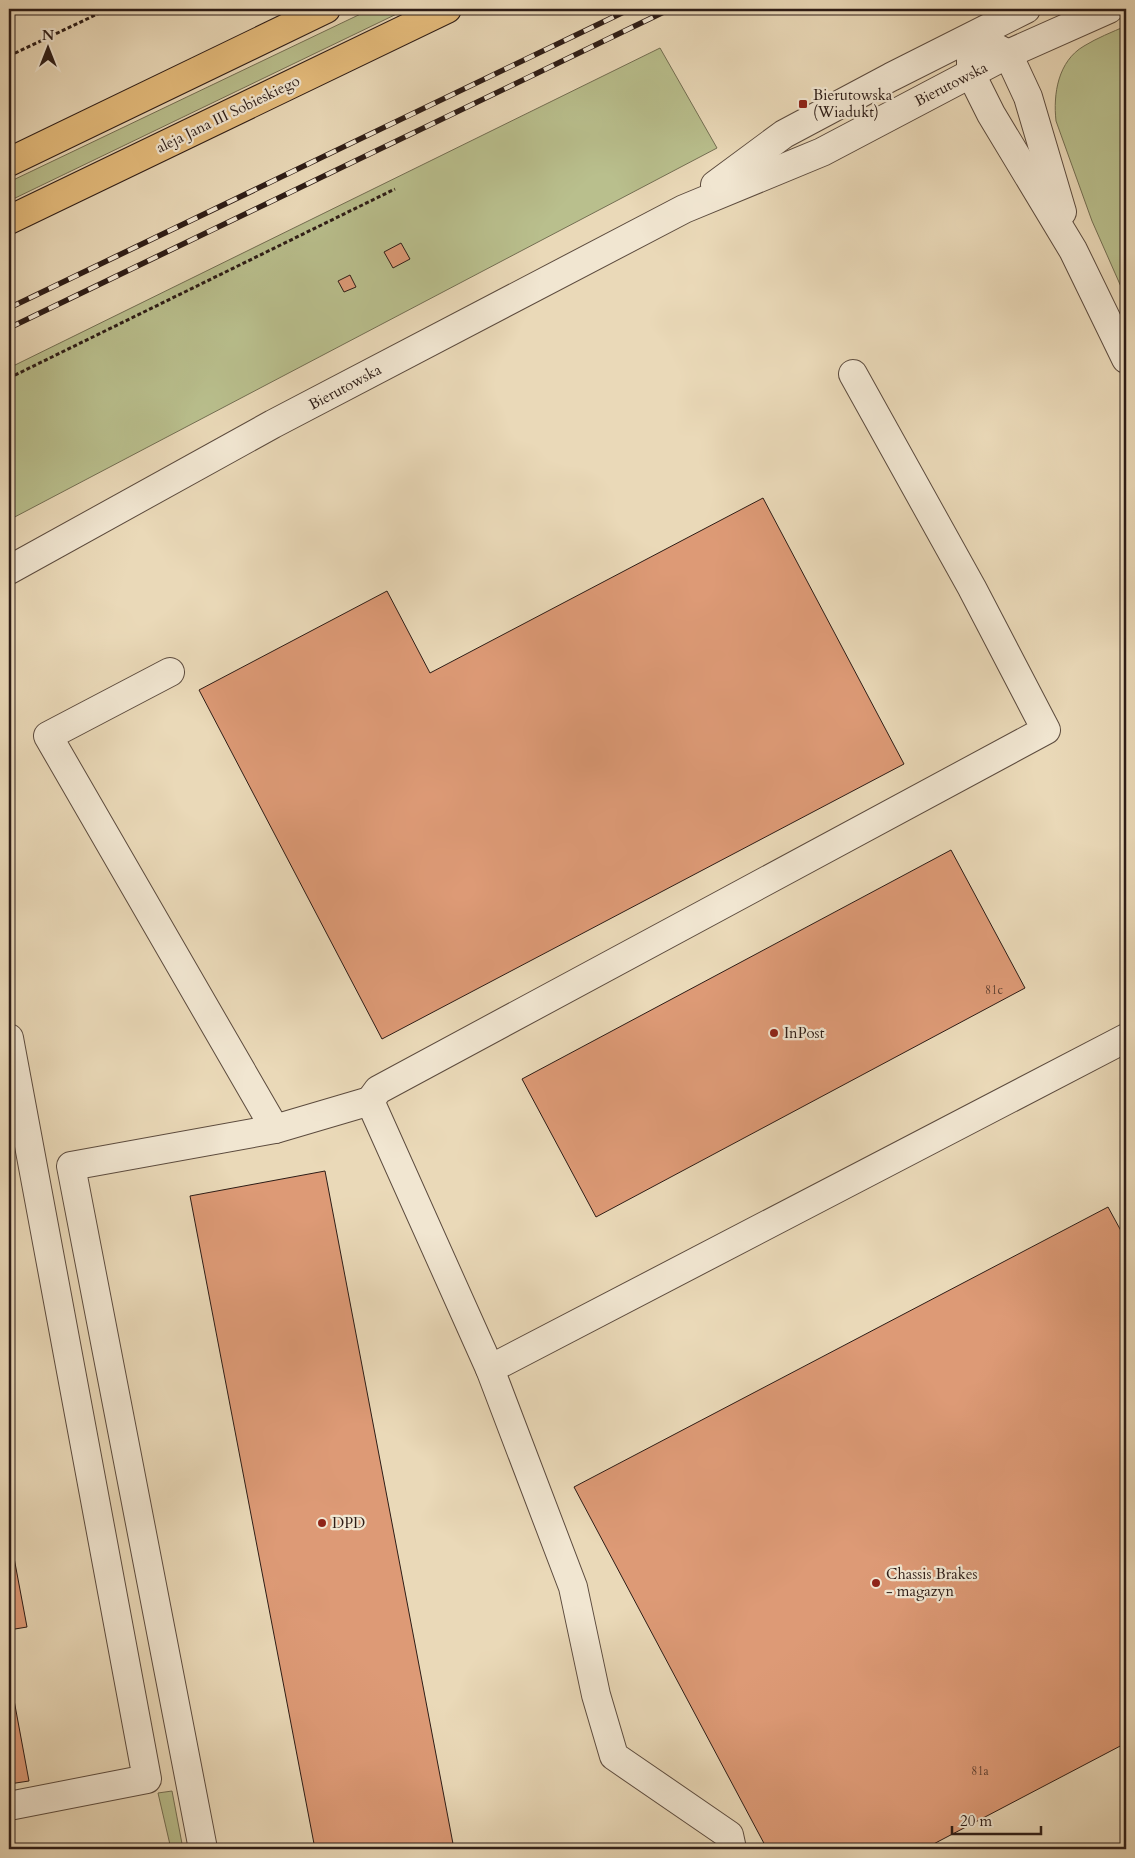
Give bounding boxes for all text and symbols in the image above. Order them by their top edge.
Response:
north arrow [22,22,72,72]
text: N [42,26,54,45]
street label: Bierutowska [911,57,991,111]
street label: aleja Jana III Sobieskiego [153,71,303,157]
place label: Bierutowska (Wiadukt) [813,85,893,122]
marker: Bierutowska (Wiadukt) [797,98,809,110]
street label: Bierutowska [305,359,385,414]
house number: 81c [985,982,1003,998]
place label: InPost [784,1023,825,1043]
marker: InPost [768,1027,780,1039]
place label: DPD [332,1513,365,1533]
marker: DPD [316,1517,328,1529]
place label: Chassis Brakes - magazyn [886,1564,978,1601]
marker: Chassis Brakes - magazyn [870,1577,882,1589]
house number: 81a [971,1763,990,1779]
scale bar [952,1803,1041,1835]
text: 20 m [960,1811,992,1831]

